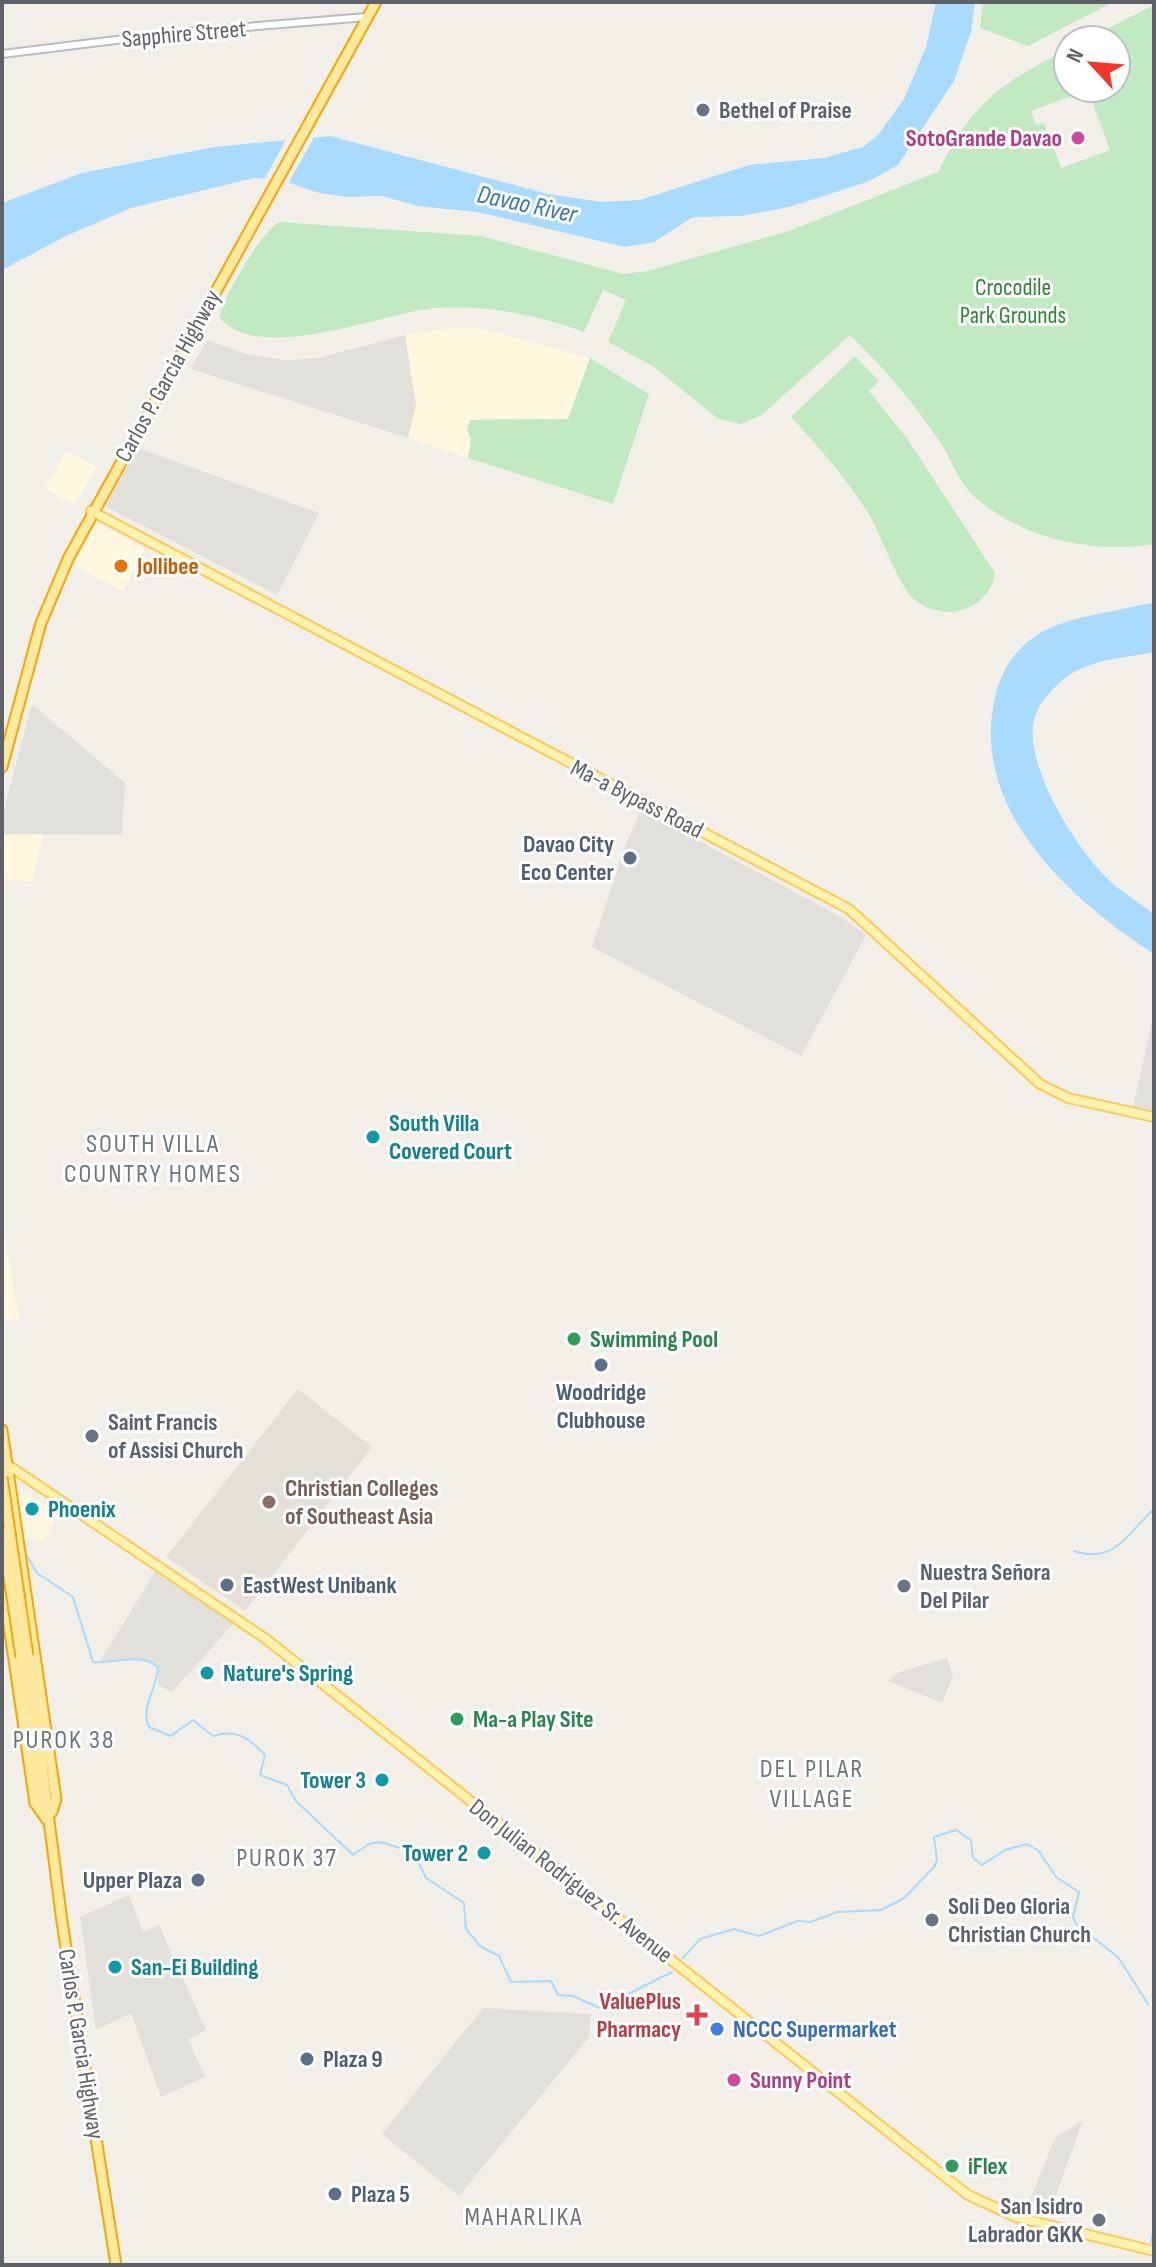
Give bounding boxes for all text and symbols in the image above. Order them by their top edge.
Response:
street label: Sapphire Street [121,14,247,54]
north arrow [1052,24,1132,104]
text: N [1061,45,1090,67]
place label: Bethel of Praise [719,96,852,125]
marker: Bethel of Praise [694,101,712,119]
place label: SotoGrande Davao [906,124,1062,153]
marker: SotoGrande Davao [1069,129,1087,147]
water label: Davao River [474,179,581,231]
park label: Crocodile Park Grounds [960,273,1066,330]
street label: Carlos P. Garcia Highway [109,285,227,467]
place label: Jollibee [136,552,199,581]
marker: Jollibee [112,557,130,575]
street label: Ma-a Bypass Road [566,753,708,845]
place label: Davao City Eco Center [521,830,615,887]
marker: Davao City Eco Center [621,849,639,867]
place label: South Villa Covered Court [389,1109,512,1166]
marker: South Villa Covered Court [364,1128,382,1146]
district label: SOUTH VILLA COUNTRY HOMES [64,1129,242,1190]
place label: Swimming Pool [590,1325,718,1354]
marker: Swimming Pool [565,1330,583,1348]
marker: Woodridge Clubhouse [592,1356,610,1374]
place label: Woodridge Clubhouse [556,1378,646,1435]
place label: Saint Francis of Assisi Church [108,1408,244,1465]
marker: Saint Francis of Assisi Church [83,1427,101,1445]
place label: Christian Colleges of Southeast Asia [285,1474,439,1531]
marker: Christian Colleges of Southeast Asia [260,1493,278,1511]
place label: Phoenix [48,1495,116,1524]
marker: Phoenix [23,1500,41,1518]
place label: Nuestra Señora Del Pilar [920,1558,1050,1615]
place label: EastWest Unibank [243,1571,397,1600]
marker: EastWest Unibank [218,1576,236,1594]
marker: Nuestra Señora Del Pilar [895,1577,913,1595]
place label: Nature's Spring [223,1659,353,1688]
marker: Nature's Spring [198,1664,216,1682]
place label: Ma-a Play Site [473,1705,594,1734]
marker: Ma-a Play Site [448,1710,466,1728]
district label: PUROK 38 [13,1725,115,1756]
district label: DEL PILAR VILLAGE [760,1754,864,1815]
place label: Tower 3 [300,1766,366,1795]
marker: Tower 3 [373,1771,391,1789]
street label: Don Julian Rodriguez Sr. Avenue [463,1793,679,1969]
place label: Tower 2 [402,1839,468,1868]
district label: PUROK 37 [236,1843,338,1874]
marker: Tower 2 [475,1844,493,1862]
place label: Upper Plaza [83,1866,182,1895]
marker: Upper Plaza [189,1871,207,1889]
place label: Soli Deo Gloria Christian Church [948,1892,1091,1949]
marker: Soli Deo Gloria Christian Church [923,1911,941,1929]
street label: Carlos P. Garcia Highway [52,1947,110,2141]
place label: San-Ei Building [131,1953,258,1982]
marker: San-Ei Building [106,1958,124,1976]
place label: ValuePlus Pharmacy [596,1987,681,2044]
marker: ValuePlus Pharmacy [688,2006,706,2024]
place label: NCCC Supermarket [733,2015,897,2044]
marker: NCCC Supermarket [708,2020,726,2038]
place label: Plaza 9 [323,2045,383,2074]
marker: Plaza 9 [298,2050,316,2068]
place label: Sunny Point [750,2066,851,2095]
marker: Sunny Point [725,2071,743,2089]
place label: iFlex [968,2152,1008,2181]
marker: iFlex [943,2157,961,2175]
place label: Plaza 5 [351,2180,410,2209]
marker: Plaza 5 [326,2185,344,2203]
place label: San Isidro Labrador GKK [968,2192,1083,2249]
district label: MAHARLIKA [465,2202,583,2233]
marker: San Isidro Labrador GKK [1090,2211,1108,2229]

